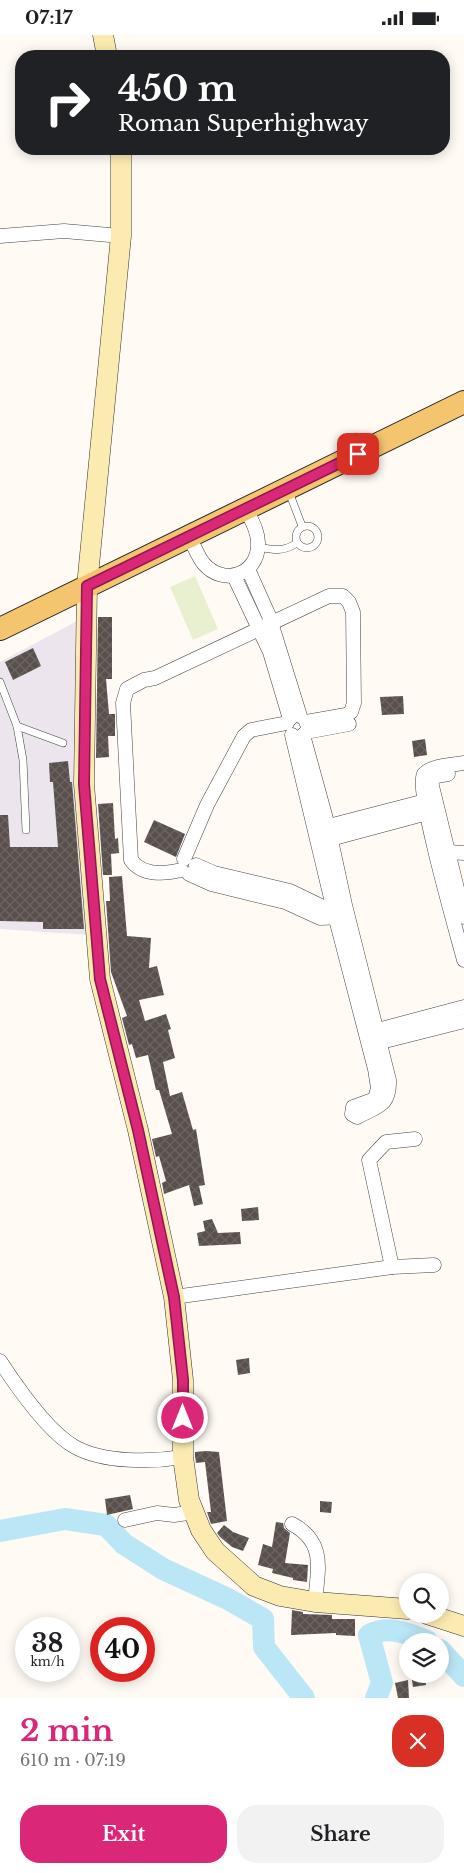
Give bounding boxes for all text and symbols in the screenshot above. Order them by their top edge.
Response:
text: 07:17 [25,6,73,29]
text: 450 m [118,67,237,110]
icon: right [35,70,100,135]
text: Roman Superhighway [118,110,369,137]
pin [337,433,379,475]
icon: arrive [344,440,372,468]
position arrow [156,1391,208,1443]
map controls [399,1573,449,1683]
button: search [399,1573,449,1623]
speed limit sign: 40 [90,1617,155,1682]
text: 38 [32,1628,63,1659]
button: layers [399,1633,449,1683]
text: km/h [30,1654,65,1669]
text: 2 min [20,1712,113,1749]
button: close [392,1715,444,1767]
text: 610 m · 07:19 [20,1750,126,1770]
button: Exit [20,1805,227,1863]
button: Share [237,1805,444,1863]

